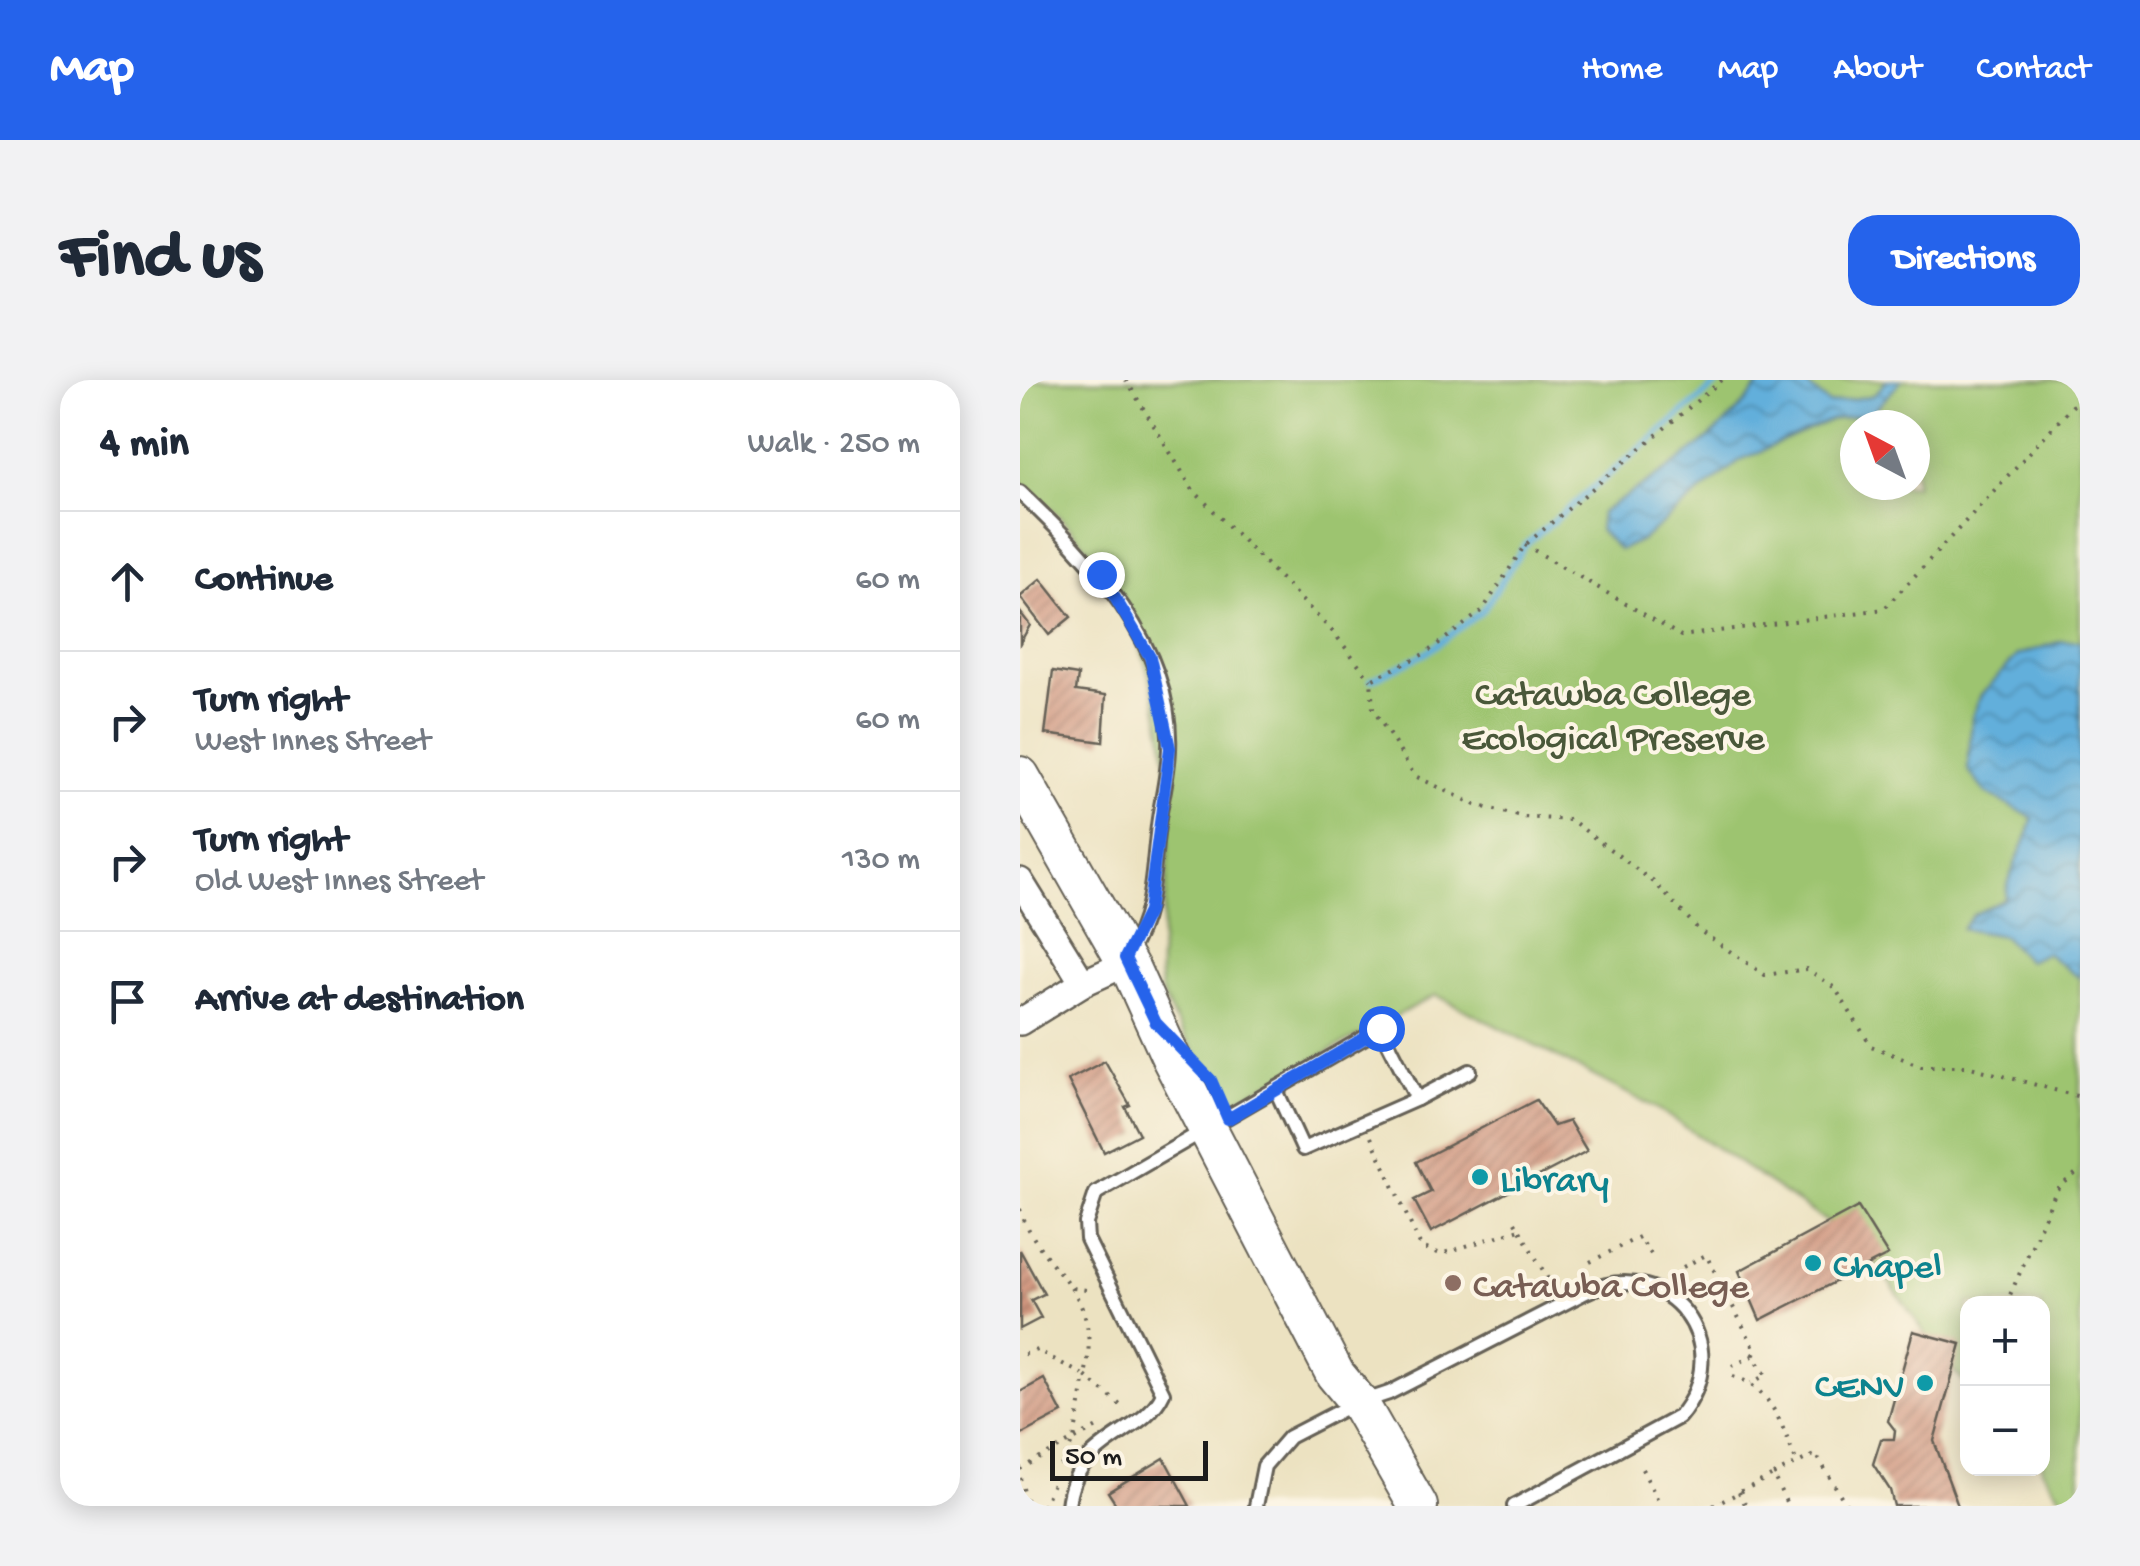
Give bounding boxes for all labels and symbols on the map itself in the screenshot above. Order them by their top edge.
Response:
north arrow [1840,410,1930,500]
route end [1079,552,1125,598]
park label: Catawba College Ecological Preserve [1461,675,1765,763]
route start [1359,1006,1405,1052]
place label: Library [1500,1161,1609,1205]
marker: Library [1469,1166,1491,1188]
place label: Chapel [1833,1247,1942,1291]
marker: Chapel [1802,1252,1824,1274]
place label: Catawba College [1473,1267,1749,1311]
marker: Catawba College [1442,1272,1464,1294]
place label: CENV [1815,1367,1905,1411]
marker: CENV [1914,1372,1936,1394]
scale bar [1050,1436,1208,1480]

